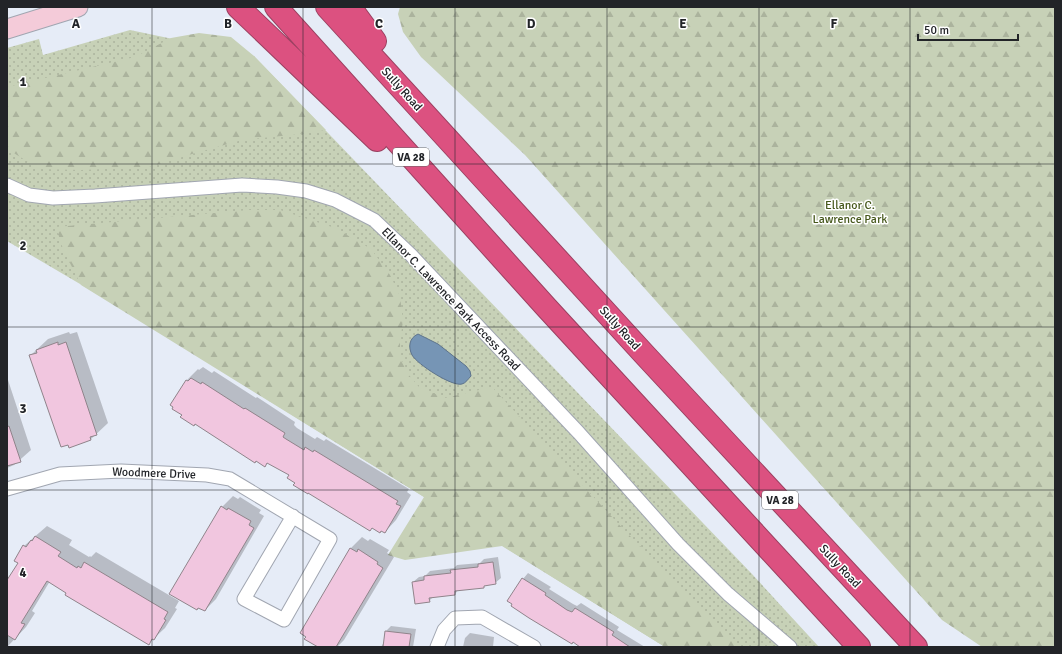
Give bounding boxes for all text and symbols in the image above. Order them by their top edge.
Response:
text: A [72,16,81,32]
text: B [224,16,232,32]
text: C [375,16,383,32]
text: D [527,16,536,32]
text: E [679,16,687,32]
text: F [831,16,838,32]
scale bar [918,16,1018,42]
text: 50 m [924,23,949,38]
street label: Sully Road [378,64,425,114]
text: 1 [19,74,27,90]
road number: VA 28 [393,148,429,166]
park label: Ellanor C. Lawrence Park [813,198,887,227]
street label: Ellanor C. Lawrence Park Access Road [378,225,523,374]
text: 2 [19,238,27,254]
street label: Sully Road [596,303,643,353]
text: 3 [19,401,27,417]
street label: Woodmere Drive [112,465,196,482]
road number: VA 28 [762,491,798,509]
street label: Sully Road [816,542,864,591]
text: 4 [19,565,27,581]

